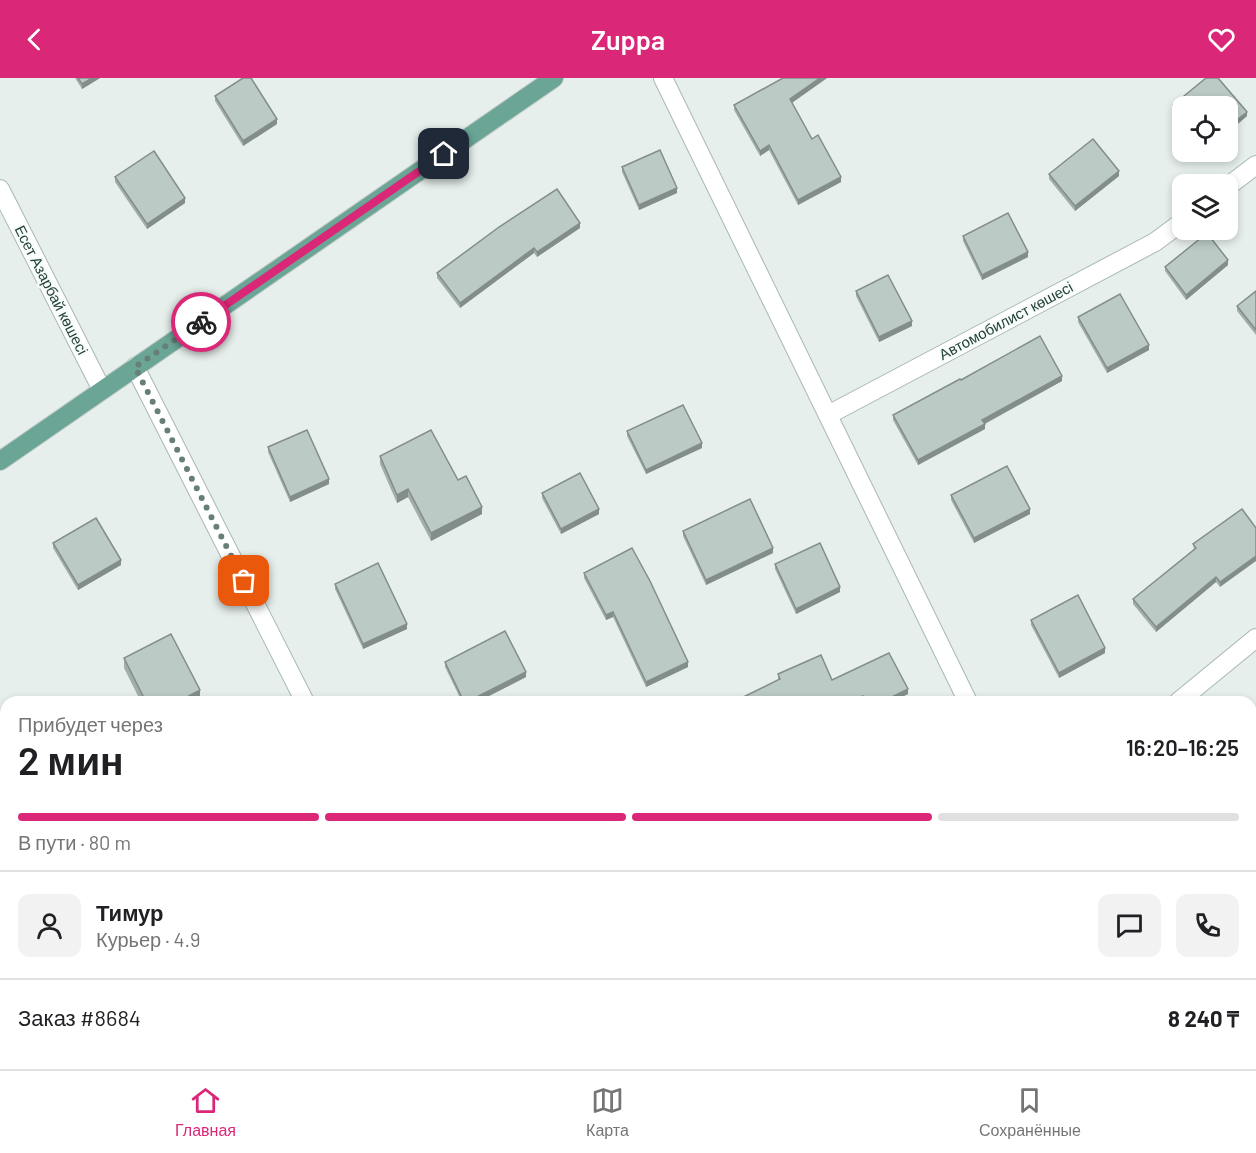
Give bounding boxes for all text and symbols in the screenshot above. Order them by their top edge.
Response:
icon: back [18,23,51,56]
text: Zuppa [591,23,665,55]
icon: heart [1205,23,1238,56]
map controls [1172,96,1238,240]
button: locate [1172,96,1238,162]
pin [418,128,469,179]
icon: home [427,137,460,170]
button: layers [1172,174,1238,240]
street label: Есет Азарбай көшесі [11,222,92,357]
street label: Автомобилист көшесі [936,277,1076,363]
courier [171,292,231,352]
icon: bike [185,306,218,339]
pin [218,555,269,606]
icon: bag [227,564,260,597]
text: Прибудет через [18,712,163,736]
text: 16:20–16:25 [1126,734,1239,760]
text: 2 мин [18,736,124,783]
text: В пути · 80 m [18,830,131,854]
button: person [18,894,81,957]
button: chat [1098,894,1161,957]
button: phone [1176,894,1239,957]
text: Тимур [96,899,164,925]
text: Курьер · 4.9 [96,927,200,951]
text: Заказ #8684 [18,1004,141,1030]
text: 8 240 ₸ [1168,1005,1239,1031]
tab: Главная [175,1084,236,1140]
tab: Карта [586,1084,629,1140]
tab: Сохранённые [979,1084,1081,1140]

